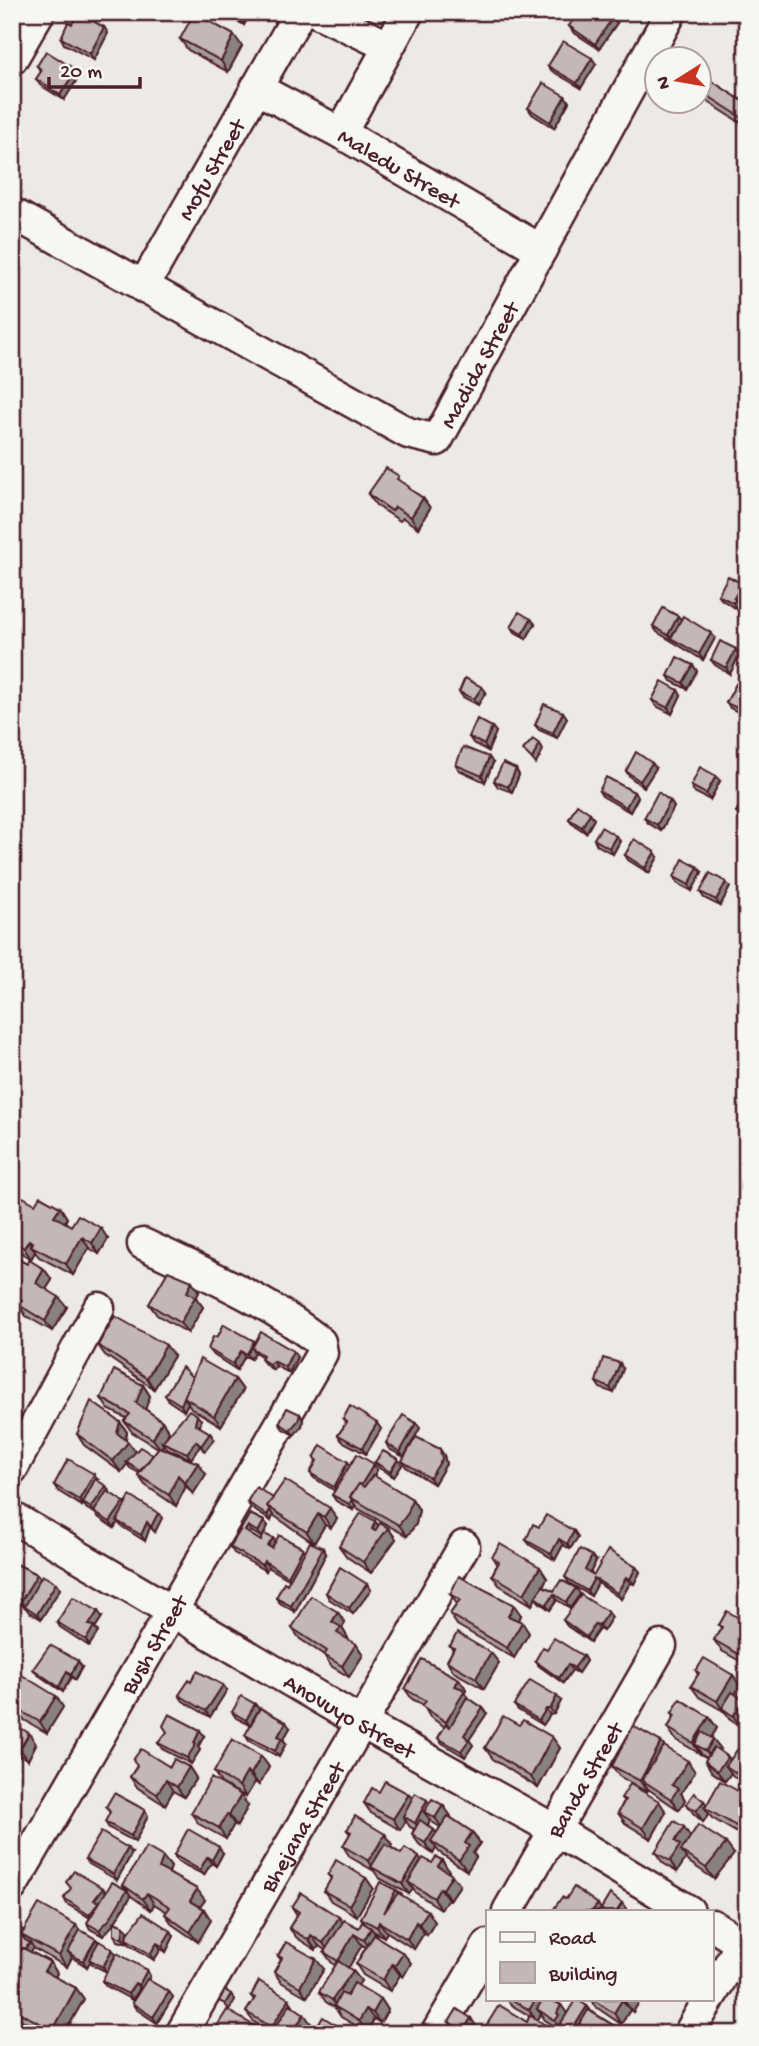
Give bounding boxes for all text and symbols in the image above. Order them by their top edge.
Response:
scale bar [49,46,140,90]
north arrow [644,46,714,116]
text: 20 m [60,61,102,86]
text: N [652,74,677,91]
street label: Mofu Street [174,114,254,226]
street label: Maledu Street [332,124,465,217]
street label: Madida Street [436,297,528,434]
street label: Bush Street [116,1590,196,1701]
street label: Anovuyo Street [278,1670,420,1768]
street label: Banda Street [543,1717,632,1844]
street label: Bhejana Street [256,1757,354,1899]
legend [486,1910,714,2000]
text: Road [549,1928,597,1953]
text: Building [548,1964,618,1989]

